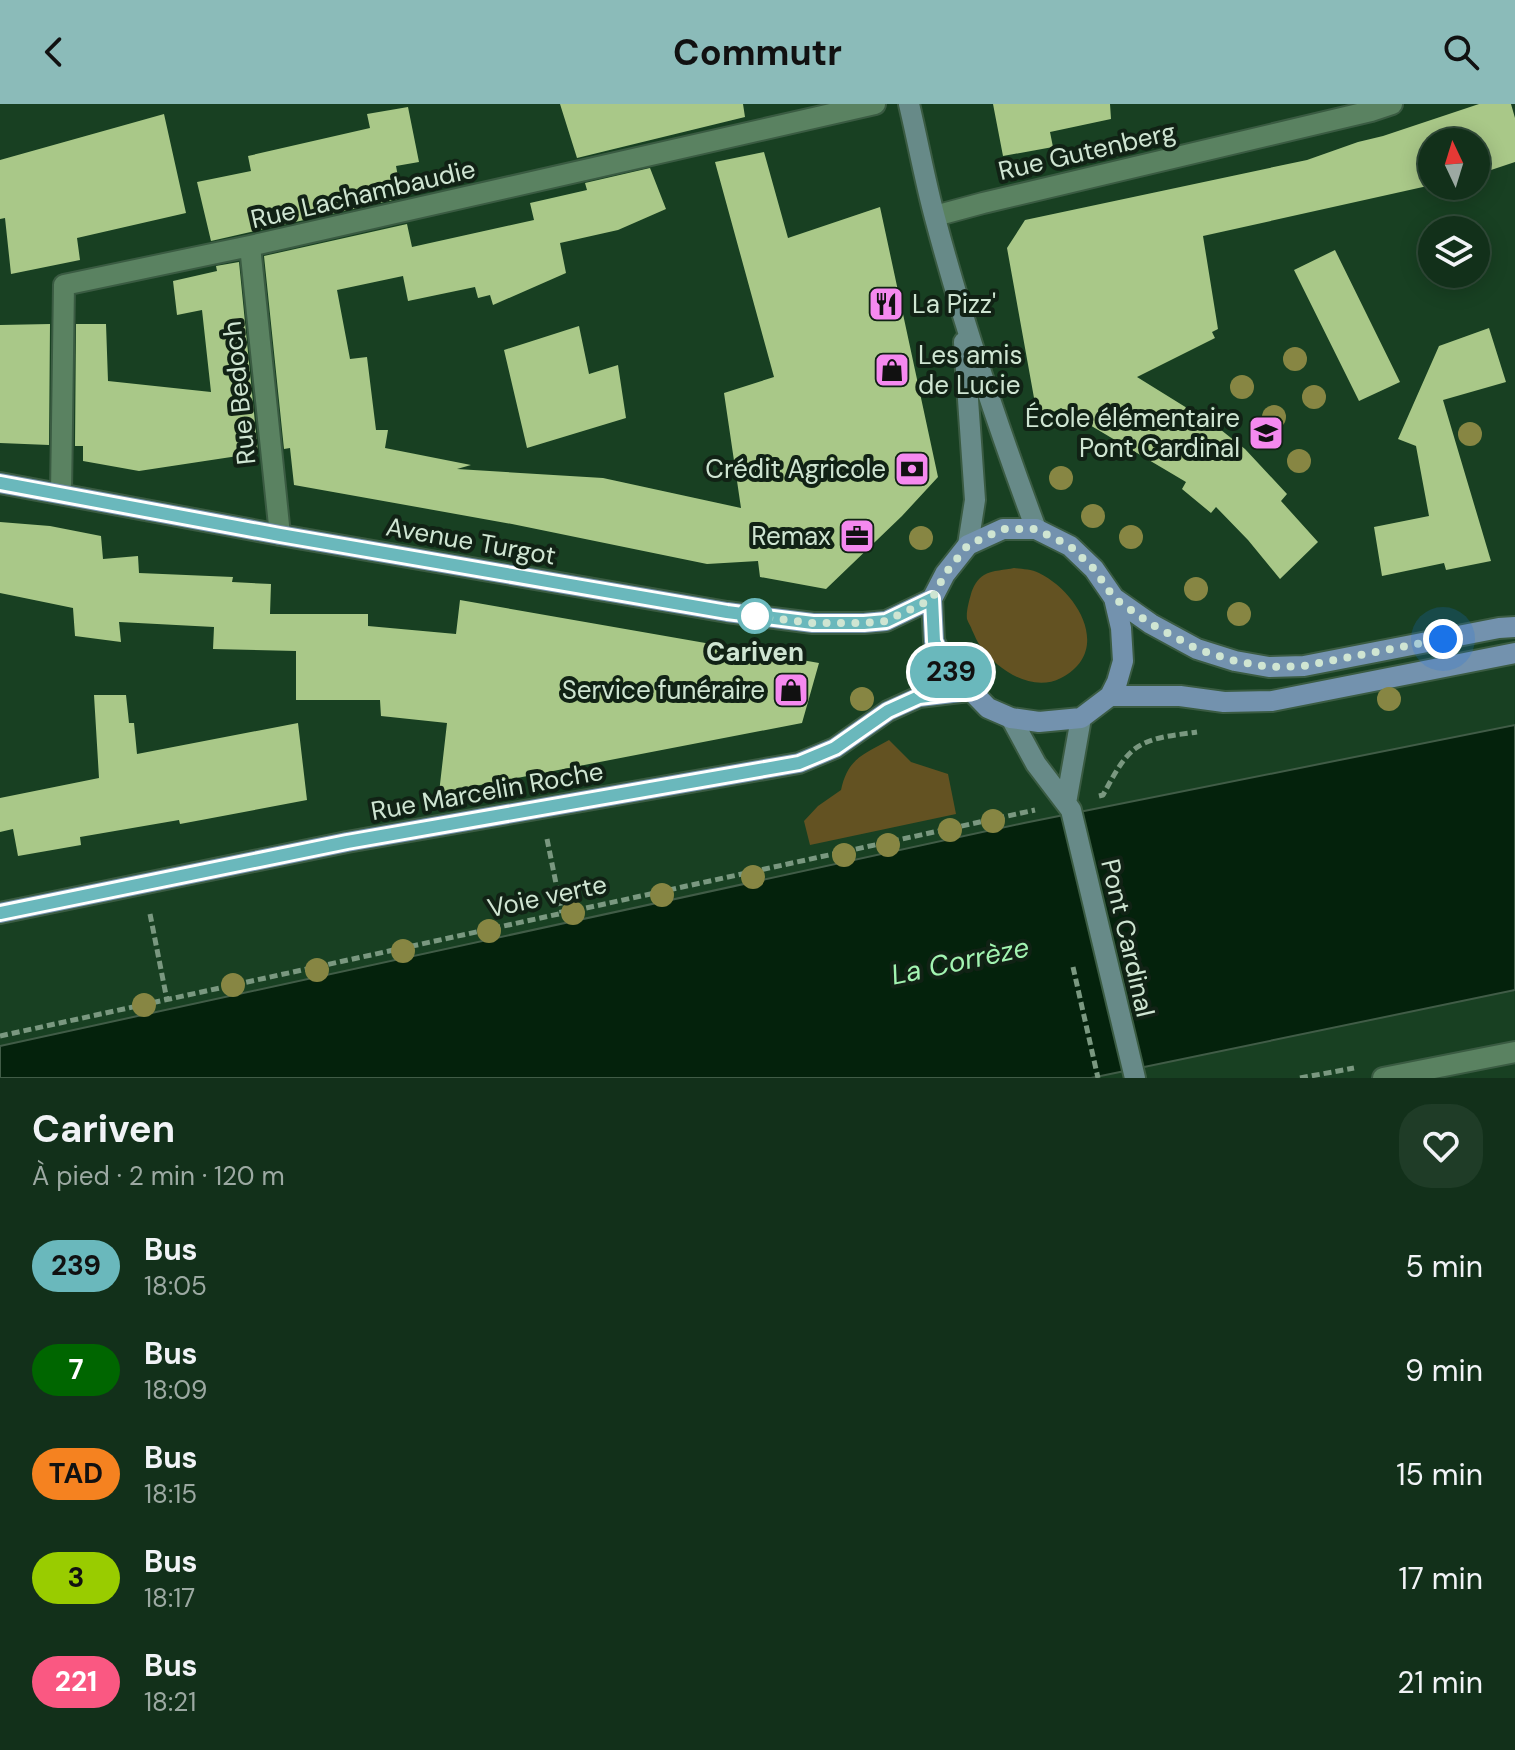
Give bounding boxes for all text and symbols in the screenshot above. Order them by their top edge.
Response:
text: Commutr [673,29,842,76]
icon: back [32,30,76,74]
icon: search [1439,30,1483,74]
street label: Rue Gutenberg [995,114,1179,188]
north arrow [1418,128,1490,200]
map controls [1418,128,1490,288]
street label: Rue Lachambaudie [247,152,479,236]
button: layers [1418,216,1490,288]
restaurant icon: La Pizz' [867,285,905,323]
place label: La Pizz' [912,287,996,321]
street label: Rue Bedoch [215,320,263,466]
place label: Les amis de Lucie [918,338,1023,402]
shop icon: Les amis de Lucie [873,351,911,389]
place label: École élémentaire Pont Cardinal [1025,401,1240,465]
school or university icon: École élémentaire Pont Cardinal [1247,414,1285,452]
bank icon: Crédit Agricole [893,450,931,488]
place label: Crédit Agricole [705,452,886,486]
street label: Avenue Turgot [383,509,559,573]
office icon: Remax [838,517,876,555]
place label: Remax [751,519,831,553]
marker: Cariven [738,599,772,633]
your location [1423,619,1463,659]
place label: Cariven [706,635,804,669]
line badge: 239 [905,646,997,698]
text: 239 [926,653,976,690]
shop icon: Service funéraire [772,671,810,709]
place label: Service funéraire [562,673,765,707]
street label: Rue Marcelin Roche [368,754,606,828]
street label: Pont Cardinal [1093,856,1163,1020]
street label: Voie verte [484,867,610,925]
water label: La Corrèze [888,928,1032,994]
text: Cariven [32,1104,175,1154]
button: heart [1399,1104,1483,1188]
text: À pied · 2 min · 120 m [32,1159,285,1193]
text: Bus [144,1230,198,1269]
text: 239 [51,1247,101,1284]
text: 5 min [1406,1247,1483,1286]
text: 18:05 [144,1269,207,1303]
text: Bus [144,1334,198,1373]
text: 7 [68,1351,84,1388]
text: 9 min [1405,1351,1483,1390]
text: 18:09 [144,1373,207,1407]
text: Bus [144,1438,198,1477]
text: TAD [49,1455,103,1492]
text: 15 min [1396,1455,1483,1494]
text: 18:15 [144,1477,197,1511]
text: Bus [144,1542,198,1581]
text: 3 [68,1559,84,1596]
text: 17 min [1398,1559,1483,1598]
text: 18:17 [144,1581,195,1615]
text: Bus [144,1646,198,1685]
text: 221 [55,1663,97,1700]
text: 21 min [1397,1663,1483,1702]
text: 18:21 [144,1685,196,1719]

